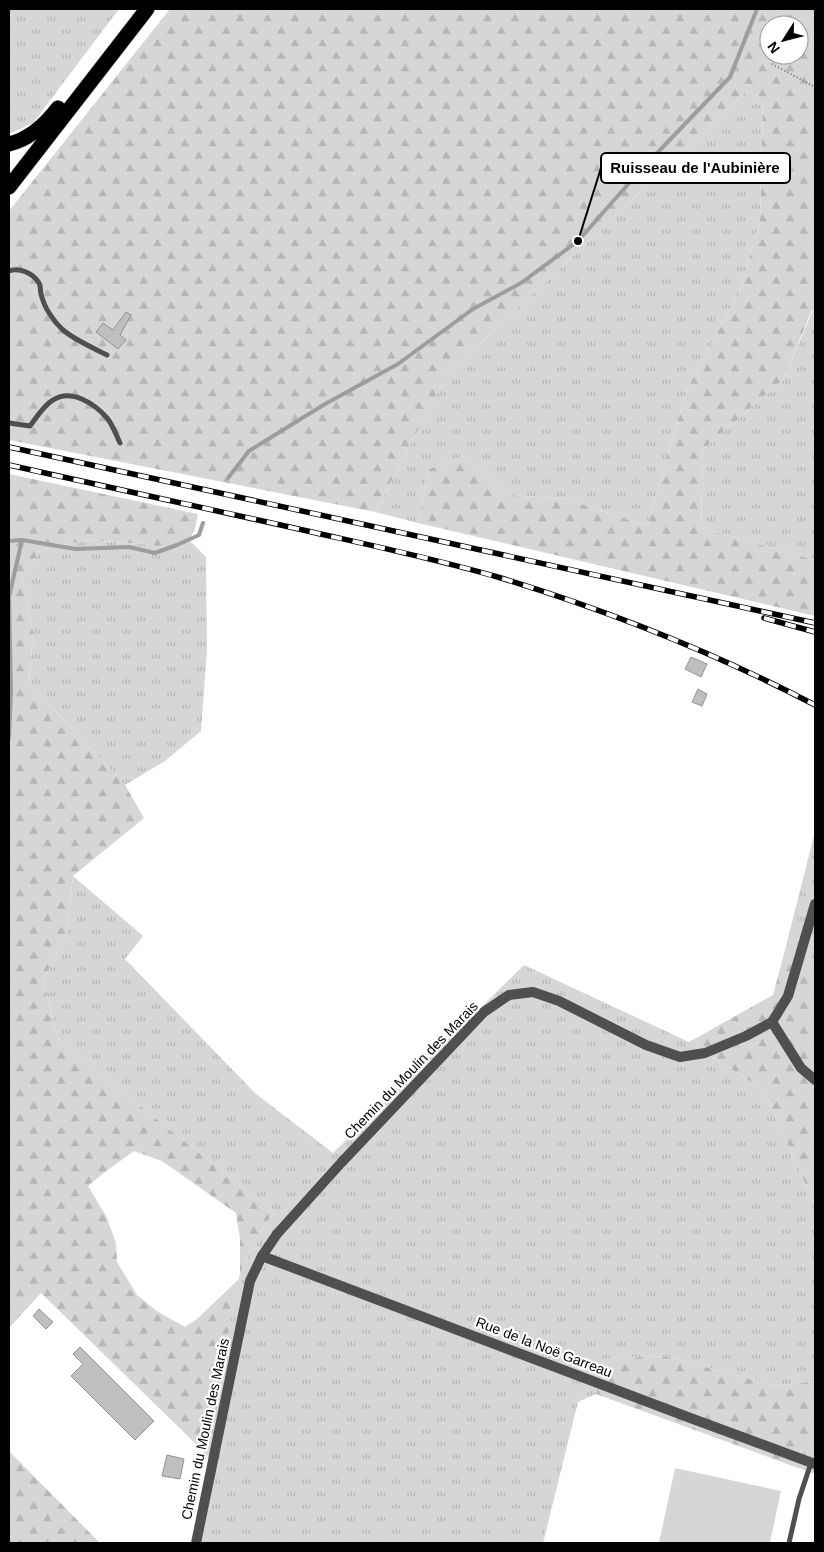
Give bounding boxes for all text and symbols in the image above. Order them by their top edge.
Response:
north arrow [759,15,809,65]
text: N [764,39,783,56]
callout: Ruisseau de l'Aubinière [601,153,790,183]
text: Ruisseau de l'Aubinière [610,159,780,176]
street label: Chemin du Moulin des Marais [341,998,481,1142]
street label: Rue de la Noë Garreau [474,1314,614,1380]
street label: Chemin du Moulin des Marais [178,1337,232,1521]

